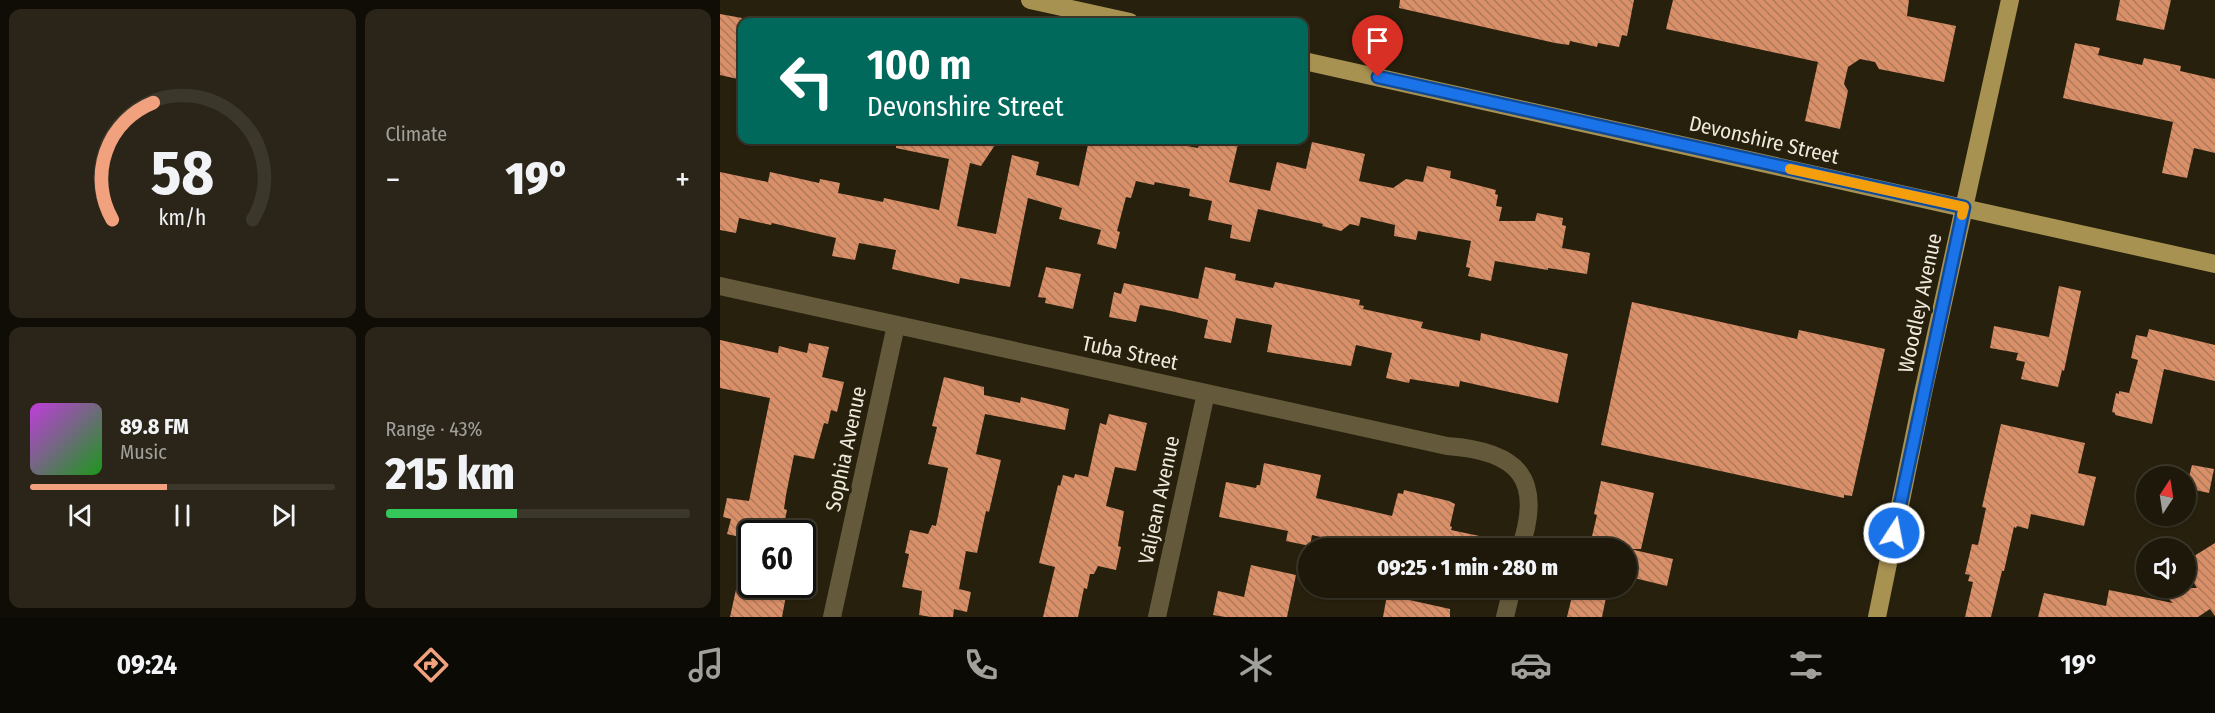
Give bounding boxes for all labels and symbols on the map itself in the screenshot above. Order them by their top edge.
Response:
pin [1352,15,1403,77]
street label: Devonshire Street [1687,110,1842,170]
street label: Woodley Avenue [1893,231,1947,375]
street label: Tuba Street [1080,330,1181,376]
street label: Sophia Avenue [820,384,872,514]
street label: Valjean Avenue [1133,434,1185,566]
north arrow [2136,466,2196,526]
position arrow [1862,501,1926,565]
speed limit sign: 60 [738,520,816,598]

